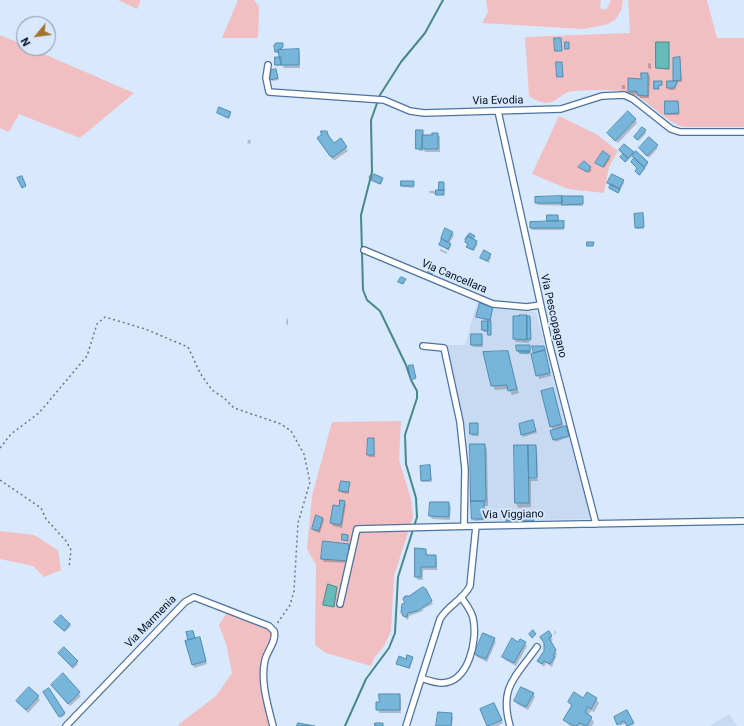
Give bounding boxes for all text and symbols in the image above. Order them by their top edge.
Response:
north arrow [16,16,56,56]
text: N [18,35,34,48]
street label: Via Evodia [472,94,524,108]
street label: Via Cancellara [419,257,489,297]
street label: Via Pescopagano [537,273,569,359]
street label: Via Viggiano [482,508,544,522]
street label: Via Marmenia [123,593,179,651]

